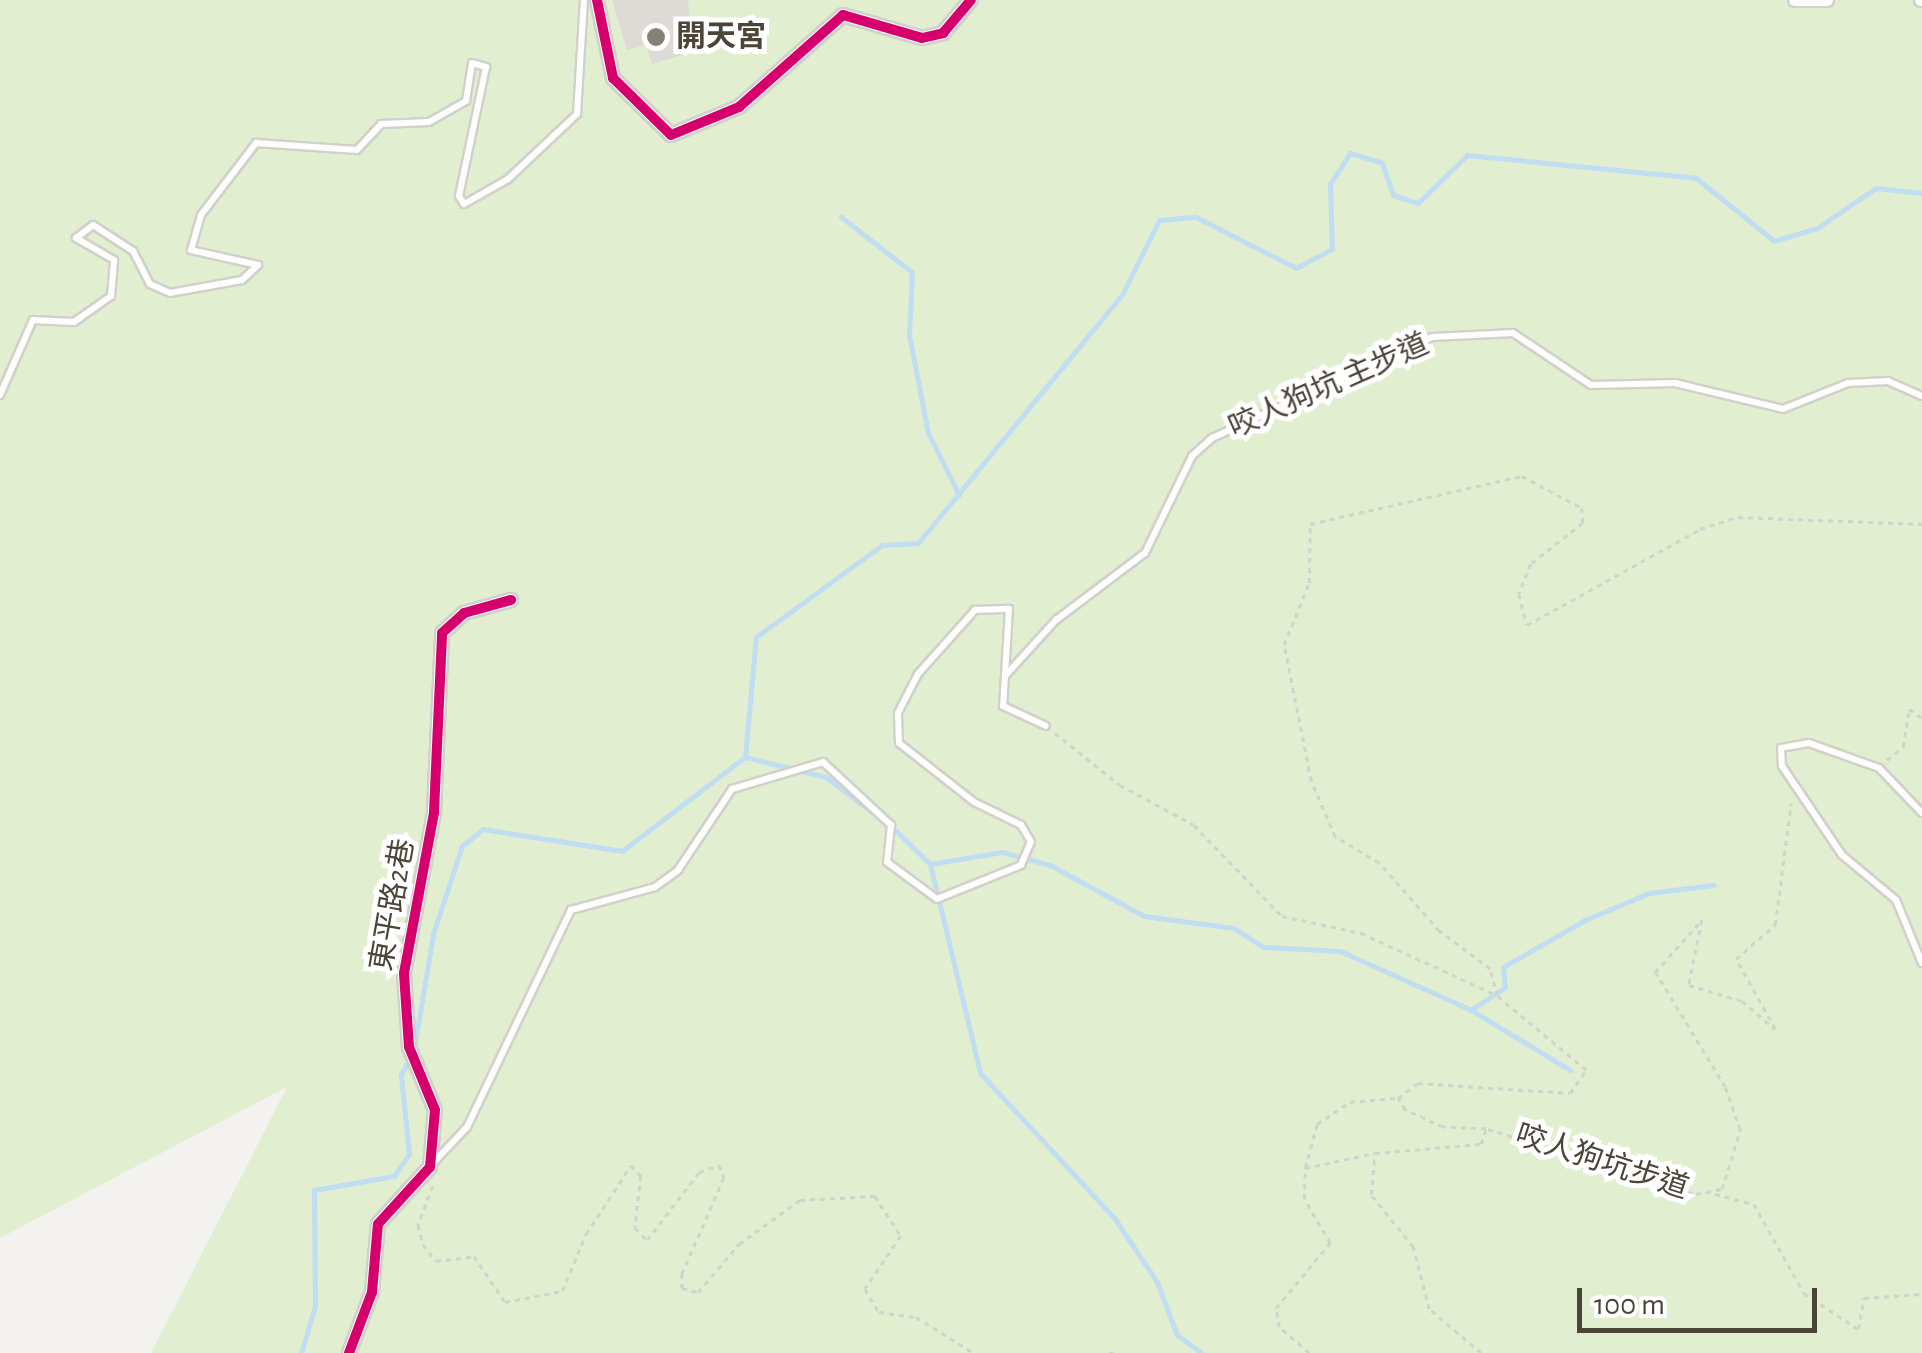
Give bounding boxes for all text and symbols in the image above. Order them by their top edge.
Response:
place label: 開天宮 [676,19,766,55]
marker: 開天宮 [645,26,667,48]
street label: 咬人狗坑 主步道 [1223,326,1435,446]
street label: 東平路2巷 [364,836,422,974]
street label: 咬人狗坑步道 [1511,1117,1693,1207]
scale bar [1582,1268,1822,1330]
text: 100 m [1594,1290,1665,1320]

